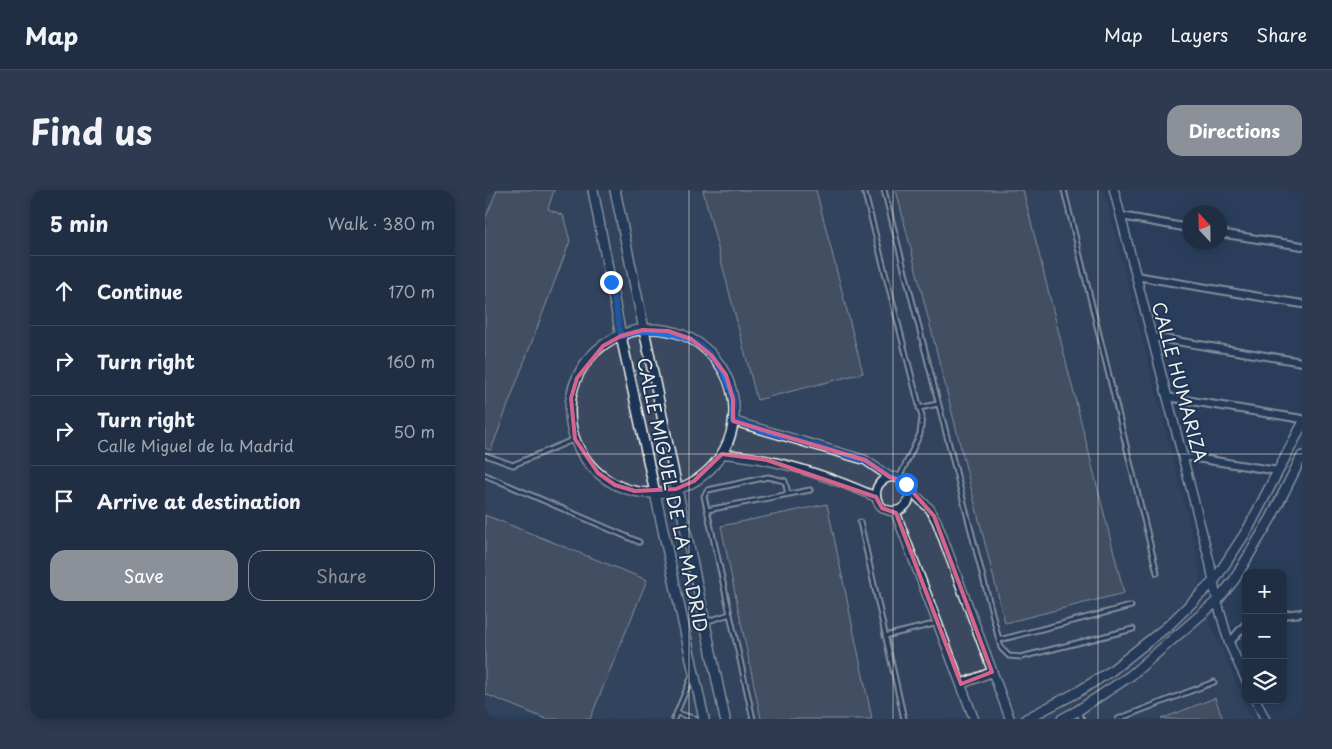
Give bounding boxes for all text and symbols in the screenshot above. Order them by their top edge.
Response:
text: Map [25,17,78,53]
text: Map [1104,21,1143,48]
text: Layers [1171,21,1228,48]
text: Share [1256,21,1307,48]
text: Find us [30,104,152,157]
button: Directions [1167,105,1302,156]
north arrow [1182,205,1227,250]
text: 5 min [50,207,108,239]
text: Walk · 380 m [328,211,435,235]
route end [600,271,623,294]
icon: ahead [50,277,78,305]
text: Continue [97,277,183,305]
text: 170 m [389,279,435,303]
street label: CALLE HUMARIZA [1146,298,1215,465]
icon: right [50,347,78,375]
text: Turn right [97,347,195,375]
text: 160 m [387,349,435,373]
street label: CALLE MIGUEL DE LA MADRID [631,355,716,635]
text: Turn right [97,405,195,433]
icon: right [50,417,78,445]
text: 50 m [394,419,435,443]
text: Calle Miguel de la Madrid [97,433,294,457]
route start [895,473,918,496]
icon: arrive [50,487,78,515]
text: Arrive at destination [97,487,301,515]
button: Save [50,550,238,601]
button: Share [248,550,435,601]
map controls [1242,569,1287,704]
button: + [1242,569,1287,614]
button: − [1242,614,1287,659]
button: layers [1242,659,1287,704]

